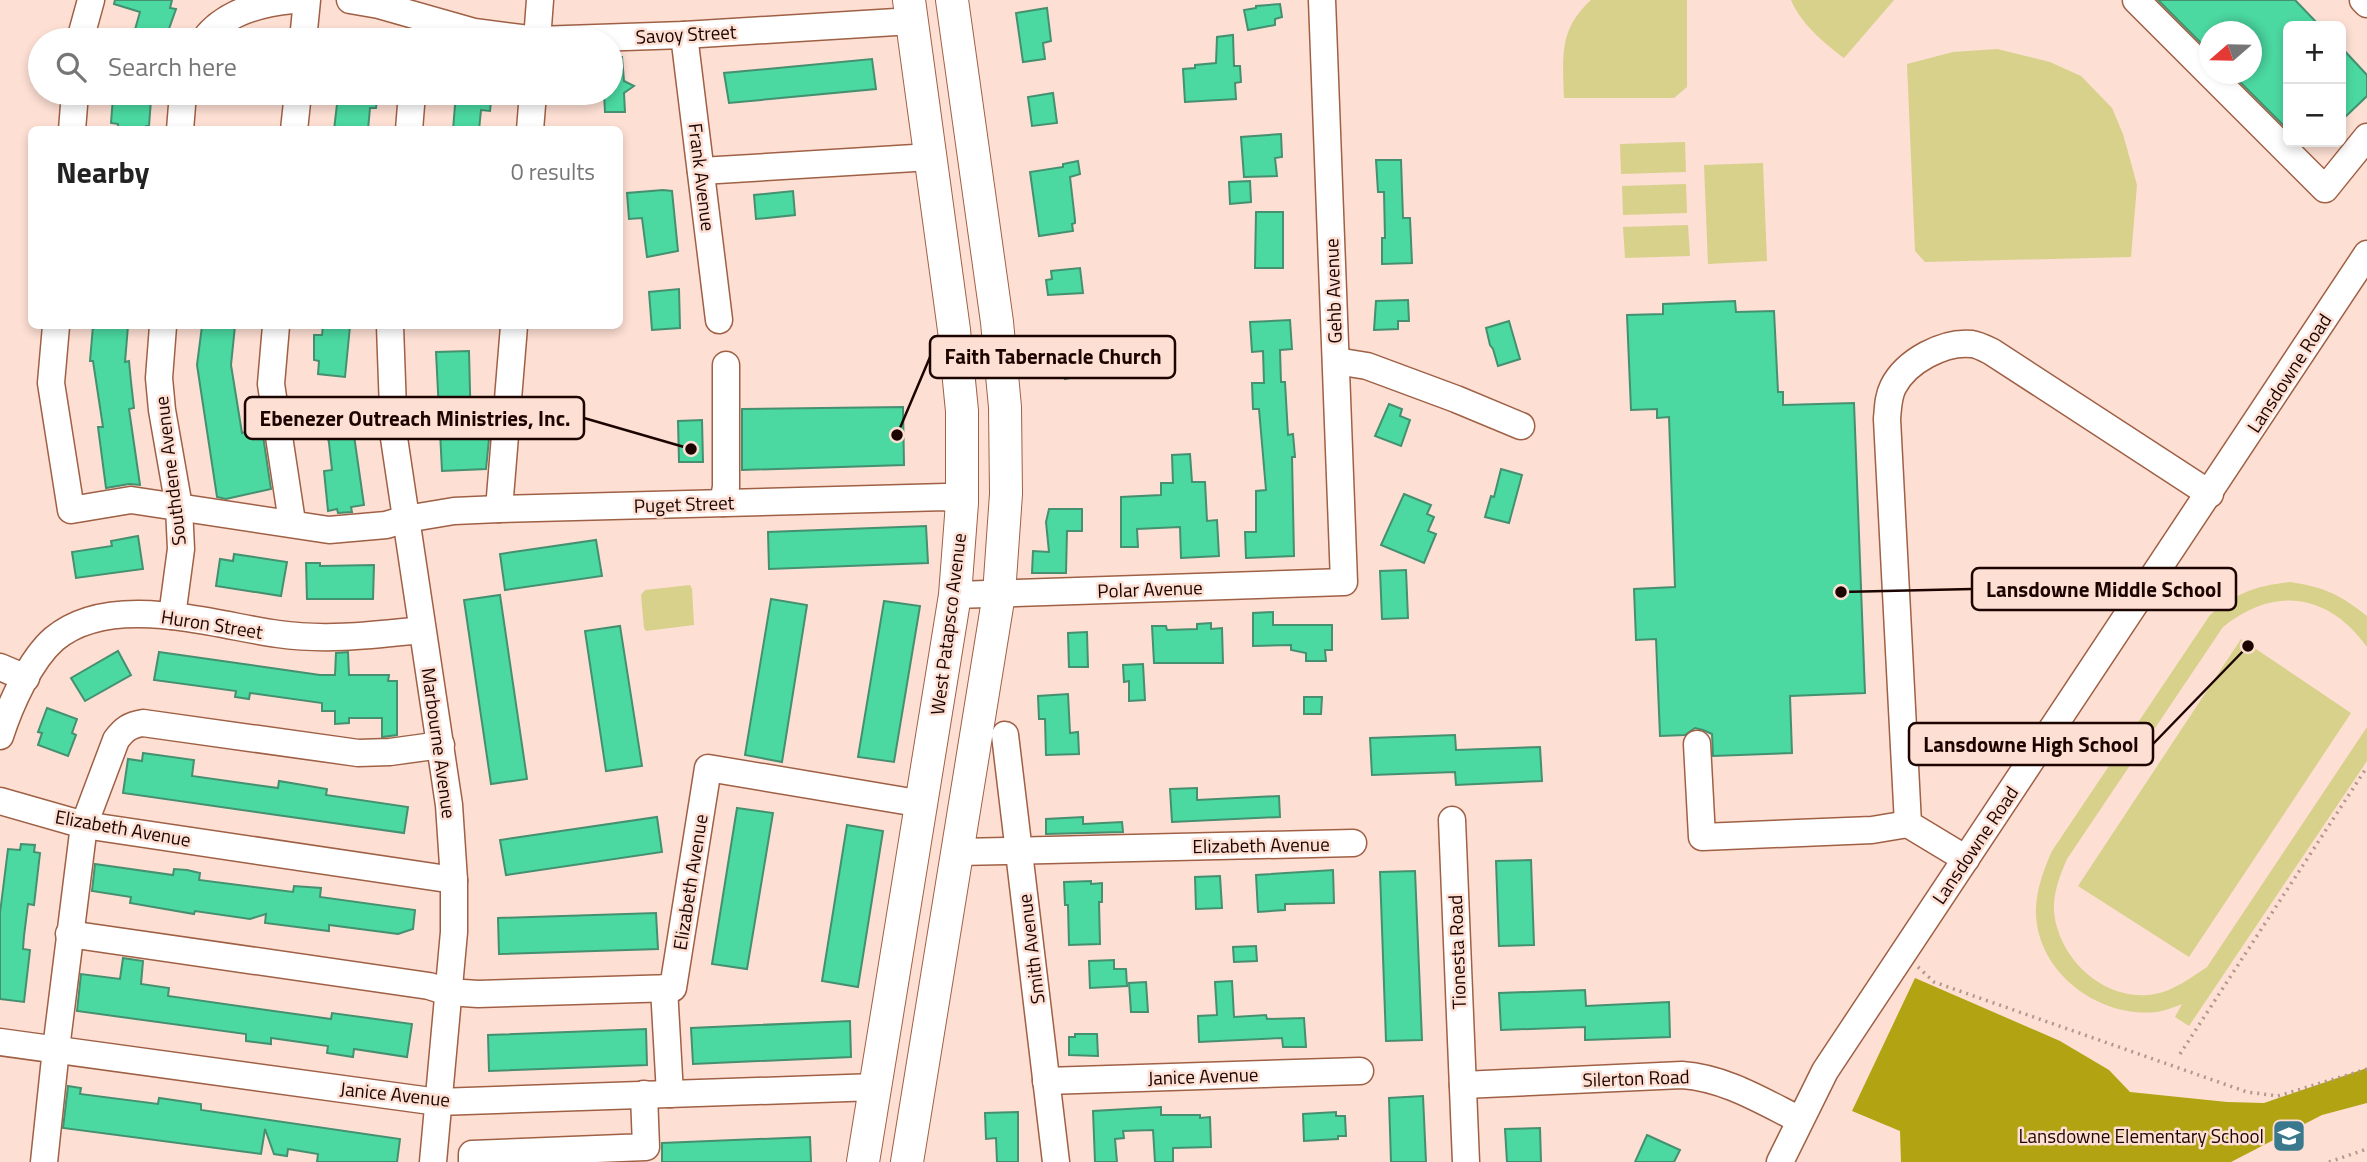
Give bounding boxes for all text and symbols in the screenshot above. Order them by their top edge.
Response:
street label: Savoy Street [635,16,737,51]
north arrow [2199,21,2262,84]
map controls [2283,21,2346,147]
button: + [2283,21,2346,84]
search box [28,28,623,105]
text: Search here [108,47,237,86]
icon: search [52,48,90,86]
button: − [2283,84,2346,147]
street label: Frank Avenue [681,121,724,233]
text: Nearby [56,149,149,195]
text: 0 results [511,154,595,189]
street label: Gehb Avenue [1316,238,1349,344]
street label: Lansdowne Road [2239,307,2338,438]
callout: Faith Tabernacle Church [930,336,1175,378]
text: Faith Tabernacle Church [944,340,1162,372]
street label: Southdene Avenue [146,395,193,547]
callout: Ebenezer Outreach Ministries, Inc. [245,397,584,439]
text: Ebenezer Outreach Ministries, Inc. [260,402,570,434]
street label: Puget Street [633,487,735,520]
street label: West Patapsco Avenue [922,531,973,717]
callout: Lansdowne Middle School [1972,568,2236,610]
street label: Polar Avenue [1097,572,1203,605]
text: Lansdowne Middle School [1986,573,2222,605]
street label: Huron Street [159,601,265,646]
street label: Marbourne Avenue [415,666,464,820]
callout: Lansdowne High School [1909,723,2153,765]
text: Lansdowne High School [1923,728,2139,760]
street label: Lansdowne Road [1924,780,2025,910]
street label: Elizabeth Avenue [53,801,193,854]
street label: Elizabeth Avenue [664,812,715,952]
street label: Elizabeth Avenue [1192,829,1330,860]
street label: Smith Avenue [1009,892,1052,1006]
street label: Tionesta Road [1440,894,1473,1010]
street label: Janice Avenue [1147,1059,1259,1092]
street label: Silerton Road [1582,1061,1690,1094]
street label: Janice Avenue [338,1073,452,1114]
school or university icon: Lansdowne Elementary School [2270,1117,2308,1155]
place label: Lansdowne Elementary School [2018,1121,2264,1150]

